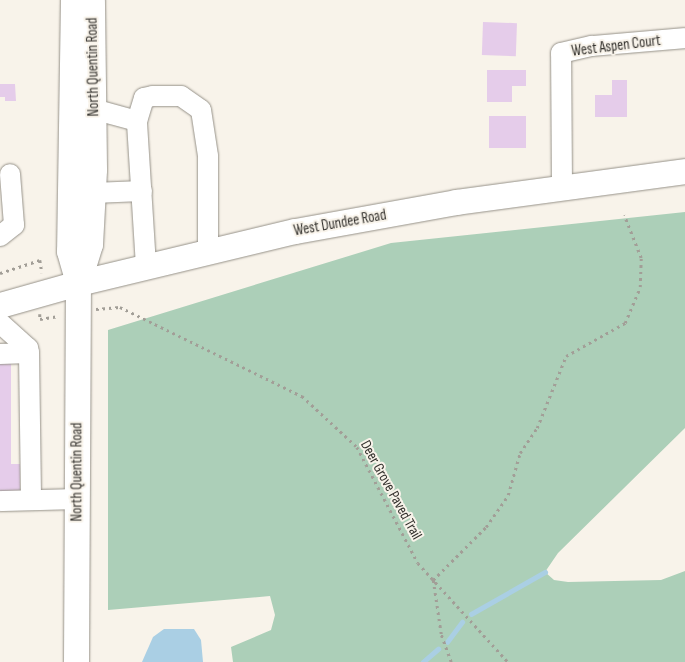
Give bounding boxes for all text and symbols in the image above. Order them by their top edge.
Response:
street label: North Quentin Road [83,17,103,117]
street label: West Aspen Court [570,32,662,60]
street label: West Dundee Road [292,206,388,240]
street label: North Quentin Road [68,422,86,522]
street label: Deer Grove Paved Trail [356,437,426,543]

